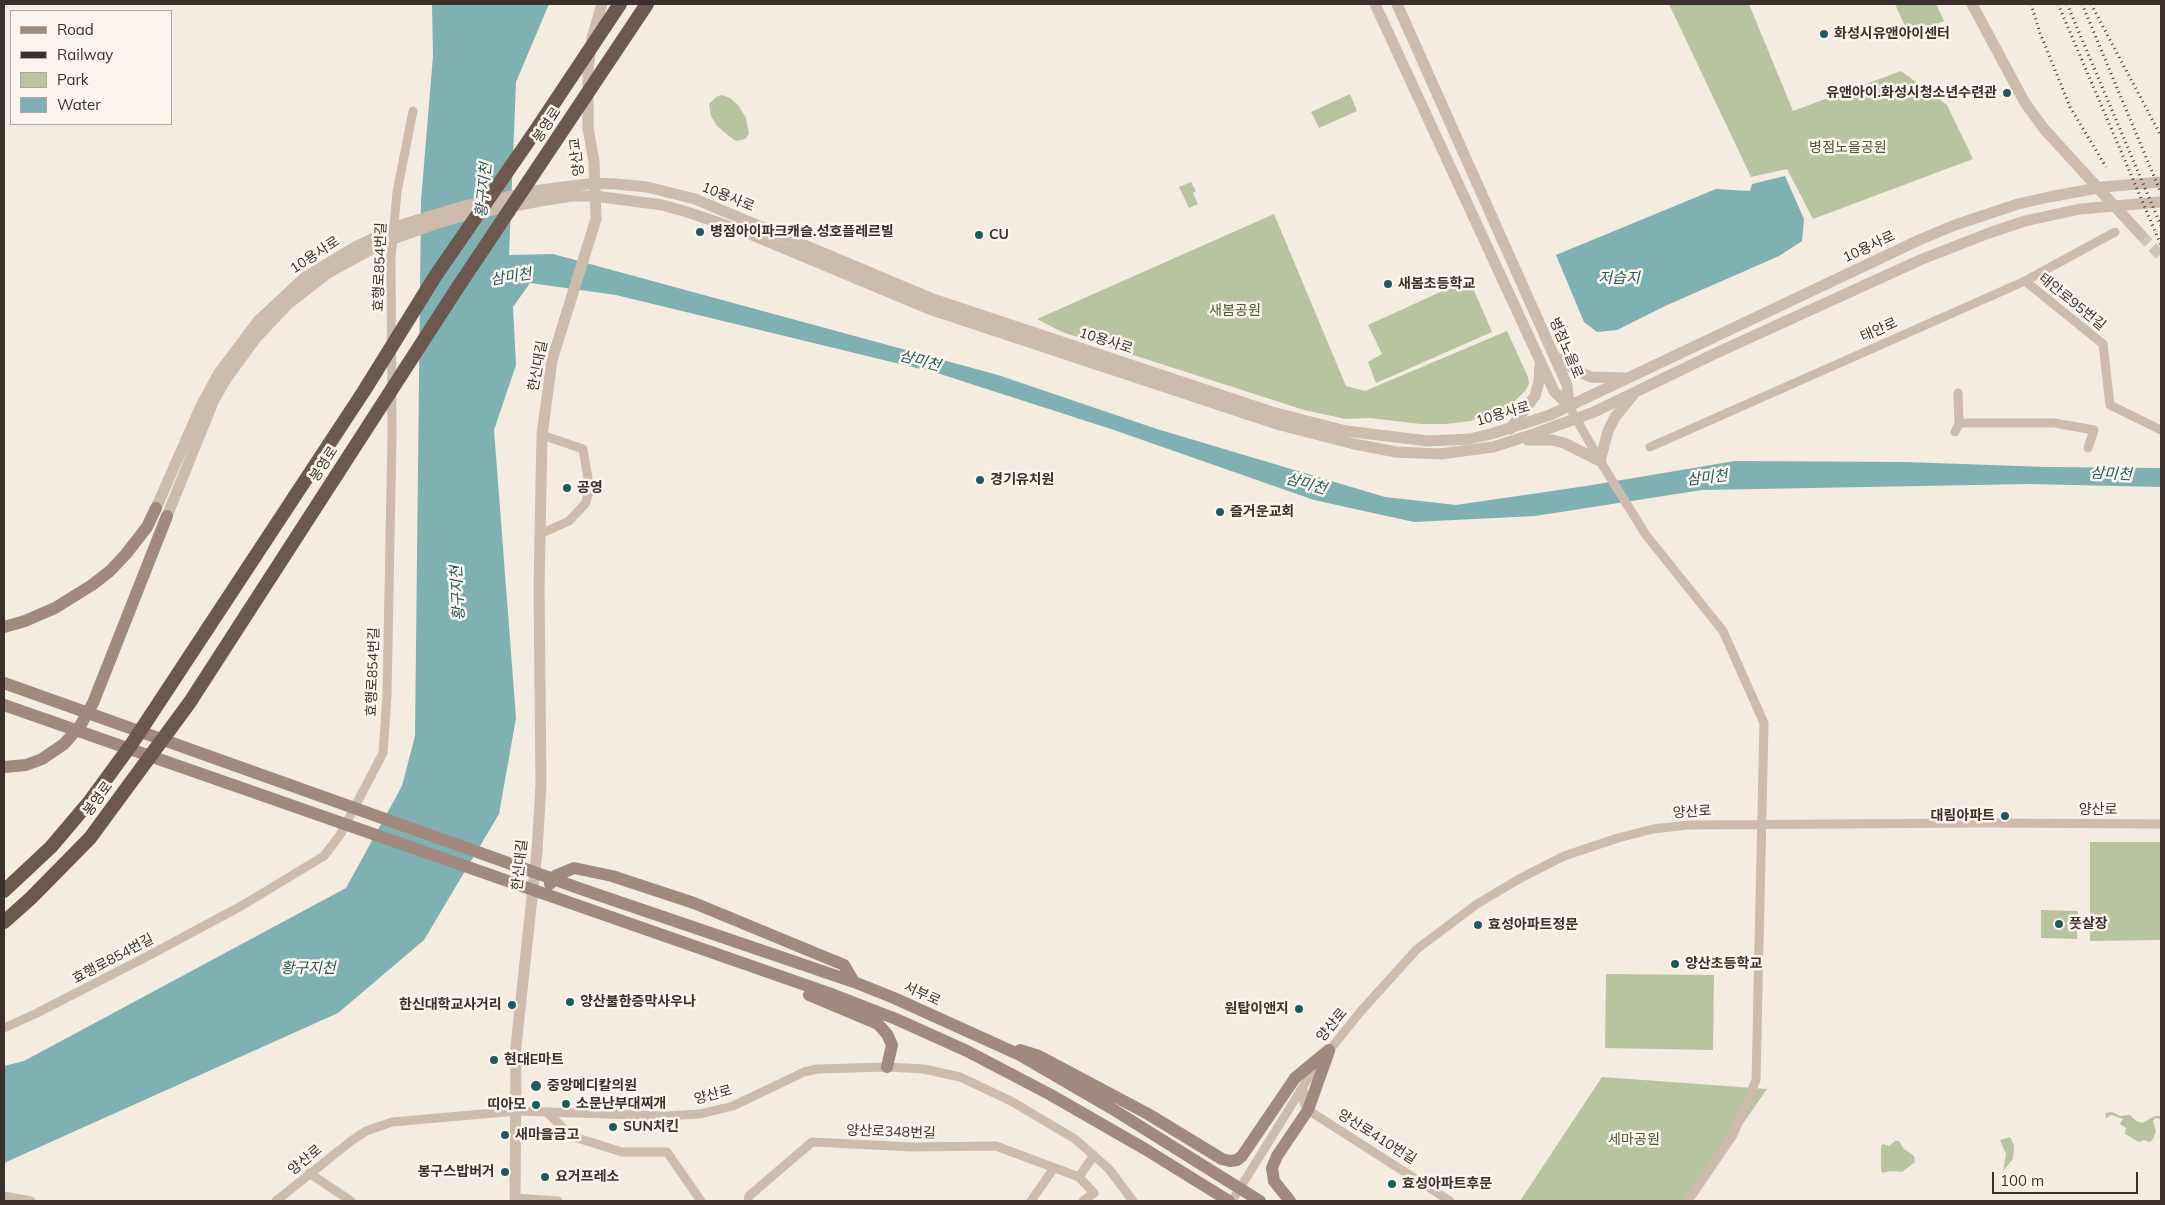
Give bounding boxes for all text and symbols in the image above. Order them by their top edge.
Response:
legend [10,10,172,125]
text: Road [57,20,94,39]
place label: 화성시유앤아이센터 [1834,26,1950,42]
marker: 화성시유앤아이센터 [1818,28,1830,40]
text: Railway [57,45,113,64]
text: Park [57,70,89,89]
place label: 유앤아이.화성시청소년수련관 [1826,85,1997,101]
marker: 유앤아이.화성시청소년수련관 [2001,87,2013,99]
text: Water [57,95,101,114]
street label: 봉영로 [529,104,565,146]
street label: 양산교 [566,137,588,177]
park label: 병점노을공원 [1809,140,1887,156]
water label: 황구지천 [473,162,495,218]
street label: 10용사로 [699,179,757,215]
street label: 효행로854번길 [370,222,390,312]
place label: 병점아이파크캐슬.성호플레르빌 [710,224,894,240]
marker: 병점아이파크캐슬.성호플레르빌 [694,226,706,238]
place label: CU [989,227,1009,243]
street label: 10용사로 [1840,228,1898,266]
marker: CU [973,229,985,241]
street label: 10용사로 [287,233,343,277]
water label: 삼미천 [489,265,533,289]
water label: 저습지 [1598,269,1640,287]
street label: 태안로95번길 [2035,270,2109,334]
place label: 새봄초등학교 [1398,276,1475,292]
marker: 새봄초등학교 [1382,278,1394,290]
park label: 새봄공원 [1209,303,1261,319]
street label: 태안로 [1858,314,1900,346]
street label: 병점노을로 [1546,315,1586,381]
street label: 10용사로 [1077,324,1135,358]
street label: 한신대길 [525,339,551,393]
water label: 삼미천 [898,347,942,375]
street label: 10용사로 [1474,398,1532,430]
street label: 봉영로 [306,443,342,485]
water label: 삼미천 [2090,464,2132,484]
water label: 삼미천 [1685,467,1729,489]
water label: 삼미천 [1284,470,1328,498]
place label: 경기유치원 [990,472,1054,488]
marker: 경기유치원 [974,474,986,486]
place label: 공영 [577,480,603,496]
marker: 공영 [561,482,573,494]
place label: 즐거운교회 [1230,504,1294,520]
marker: 즐거운교회 [1214,506,1226,518]
water label: 황구지천 [448,565,468,621]
street label: 효행로854번길 [363,627,383,717]
street label: 봉영로 [80,778,116,820]
street label: 양산로 [1672,802,1712,822]
street label: 양산로 [2079,802,2117,818]
place label: 대림아파트 [1931,808,1995,824]
marker: 대림아파트 [1999,810,2011,822]
street label: 한신대길 [509,839,531,891]
place label: 풋살장 [2069,916,2108,932]
place label: 효성아파트정문 [1488,917,1578,933]
marker: 풋살장 [2053,918,2065,930]
marker: 효성아파트정문 [1472,919,1484,931]
street label: 효행로854번길 [70,931,156,987]
place label: 양산초등학교 [1685,956,1762,972]
marker: 양산초등학교 [1669,958,1681,970]
water label: 황구지천 [280,959,336,977]
street label: 서부로 [901,978,943,1010]
place label: 양산불한증막사우나 [580,994,696,1010]
marker: 양산불한증막사우나 [564,996,576,1008]
place label: 한신대학교사거리 [399,997,502,1013]
marker: 한신대학교사거리 [506,999,518,1011]
place label: 원탑이앤지 [1225,1001,1289,1017]
marker: 원탑이앤지 [1293,1003,1305,1015]
street label: 양산로 [1313,1005,1351,1045]
place label: 현대E마트 [504,1052,564,1068]
marker: 현대E마트 [488,1054,500,1066]
place label: 중앙메디칼의원 [547,1078,637,1094]
marker: 중앙메디칼의원 [529,1079,543,1093]
street label: 양산로 [692,1082,734,1108]
place label: 소문난부대찌개 [576,1096,666,1112]
place label: 띠아모 [487,1097,526,1113]
marker: 소문난부대찌개 [560,1098,572,1110]
marker: 띠아모 [530,1099,542,1111]
street label: 양산로410번길 [1335,1106,1419,1168]
place label: SUN치킨 [623,1119,679,1135]
marker: SUN치킨 [607,1121,619,1133]
street label: 양산로348번길 [846,1122,936,1142]
place label: 새마을금고 [515,1127,579,1143]
marker: 새마을금고 [499,1129,511,1141]
park label: 세마공원 [1608,1132,1660,1148]
street label: 양산로 [285,1141,325,1179]
scale bar [1995,1162,2141,1194]
place label: 봉구스밥버거 [418,1164,495,1180]
marker: 봉구스밥버거 [499,1166,511,1178]
place label: 요거프레소 [555,1169,619,1185]
marker: 요거프레소 [539,1171,551,1183]
text: 100 m [2000,1171,2044,1190]
place label: 효성아파트후문 [1402,1176,1492,1192]
marker: 효성아파트후문 [1386,1178,1398,1190]

